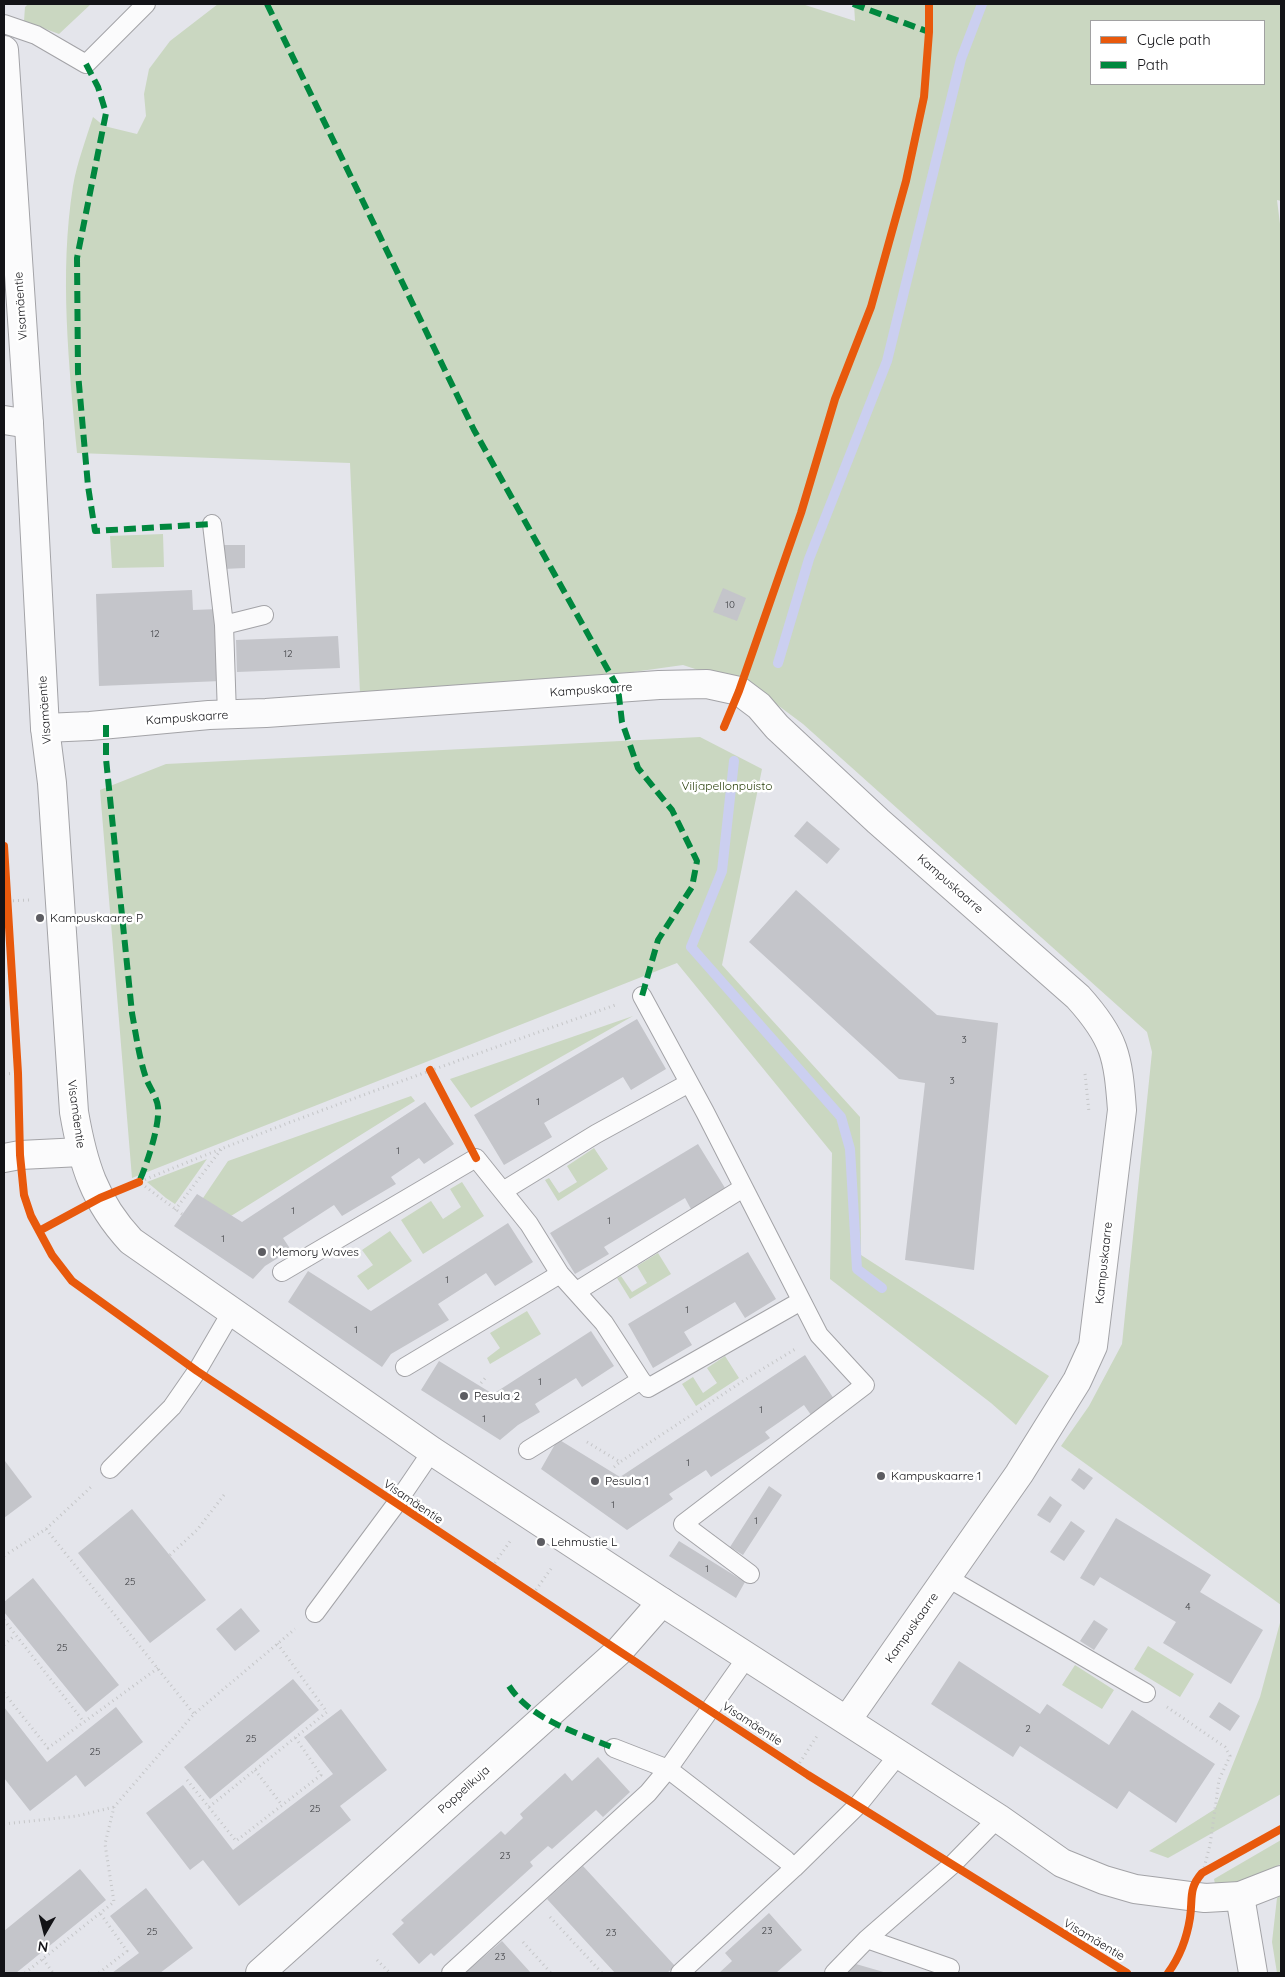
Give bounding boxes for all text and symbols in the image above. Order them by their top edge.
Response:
legend [1090,20,1265,85]
text: Cycle path [1137,30,1211,49]
text: Path [1137,55,1169,74]
street label: Visamäentie [11,271,31,341]
house number: 10 [725,599,735,611]
house number: 12 [150,628,160,640]
house number: 12 [283,648,293,660]
street label: Visamäentie [35,675,55,745]
street label: Kampuskaarre [549,680,633,700]
street label: Kampuskaarre [145,708,229,728]
park label: Viljapellonpuisto [682,779,772,793]
street label: Kampuskaarre [914,851,986,917]
place label: Kampuskaarre P [50,911,143,925]
marker: Kampuskaarre P [34,912,46,924]
house number: 3 [961,1034,967,1046]
house number: 3 [949,1075,955,1087]
street label: Visamäentie [64,1079,88,1149]
house number: 1 [536,1096,540,1108]
house number: 1 [396,1145,400,1157]
house number: 1 [291,1205,295,1217]
house number: 1 [607,1215,611,1227]
street label: Kampuskaarre [1093,1221,1115,1305]
house number: 1 [221,1233,225,1245]
place label: Memory Waves [272,1245,359,1259]
marker: Memory Waves [256,1246,268,1258]
house number: 1 [445,1274,449,1286]
house number: 1 [685,1304,689,1316]
house number: 1 [354,1324,358,1336]
house number: 1 [538,1376,542,1388]
place label: Pesula 2 [474,1389,520,1403]
marker: Pesula 2 [458,1390,470,1402]
house number: 1 [759,1404,763,1416]
house number: 1 [482,1413,486,1425]
house number: 1 [686,1457,690,1469]
place label: Kampuskaarre 1 [891,1469,982,1483]
marker: Kampuskaarre 1 [875,1470,887,1482]
place label: Pesula 1 [605,1474,649,1488]
marker: Pesula 1 [589,1475,601,1487]
street label: Visamäentie [380,1477,446,1527]
house number: 1 [611,1499,615,1511]
house number: 1 [754,1515,758,1527]
place label: Lehmustie L [551,1535,617,1549]
marker: Lehmustie L [535,1536,547,1548]
house number: 1 [705,1563,709,1575]
house number: 25 [125,1576,135,1588]
street label: Kampuskaarre [882,1590,942,1666]
house number: 4 [1185,1601,1191,1613]
house number: 25 [57,1642,67,1654]
street label: Visamäentie [719,1699,785,1749]
house number: 2 [1025,1723,1031,1735]
house number: 25 [246,1733,256,1745]
house number: 25 [90,1746,100,1758]
street label: Poppelikuja [435,1763,493,1817]
house number: 25 [310,1803,320,1815]
house number: 23 [500,1850,510,1862]
north arrow [20,1907,70,1957]
street label: Visamäentie [1061,1916,1127,1964]
house number: 23 [762,1925,772,1937]
house number: 25 [147,1926,157,1938]
house number: 23 [606,1927,616,1939]
text: N [37,1937,49,1956]
house number: 23 [495,1951,505,1963]

